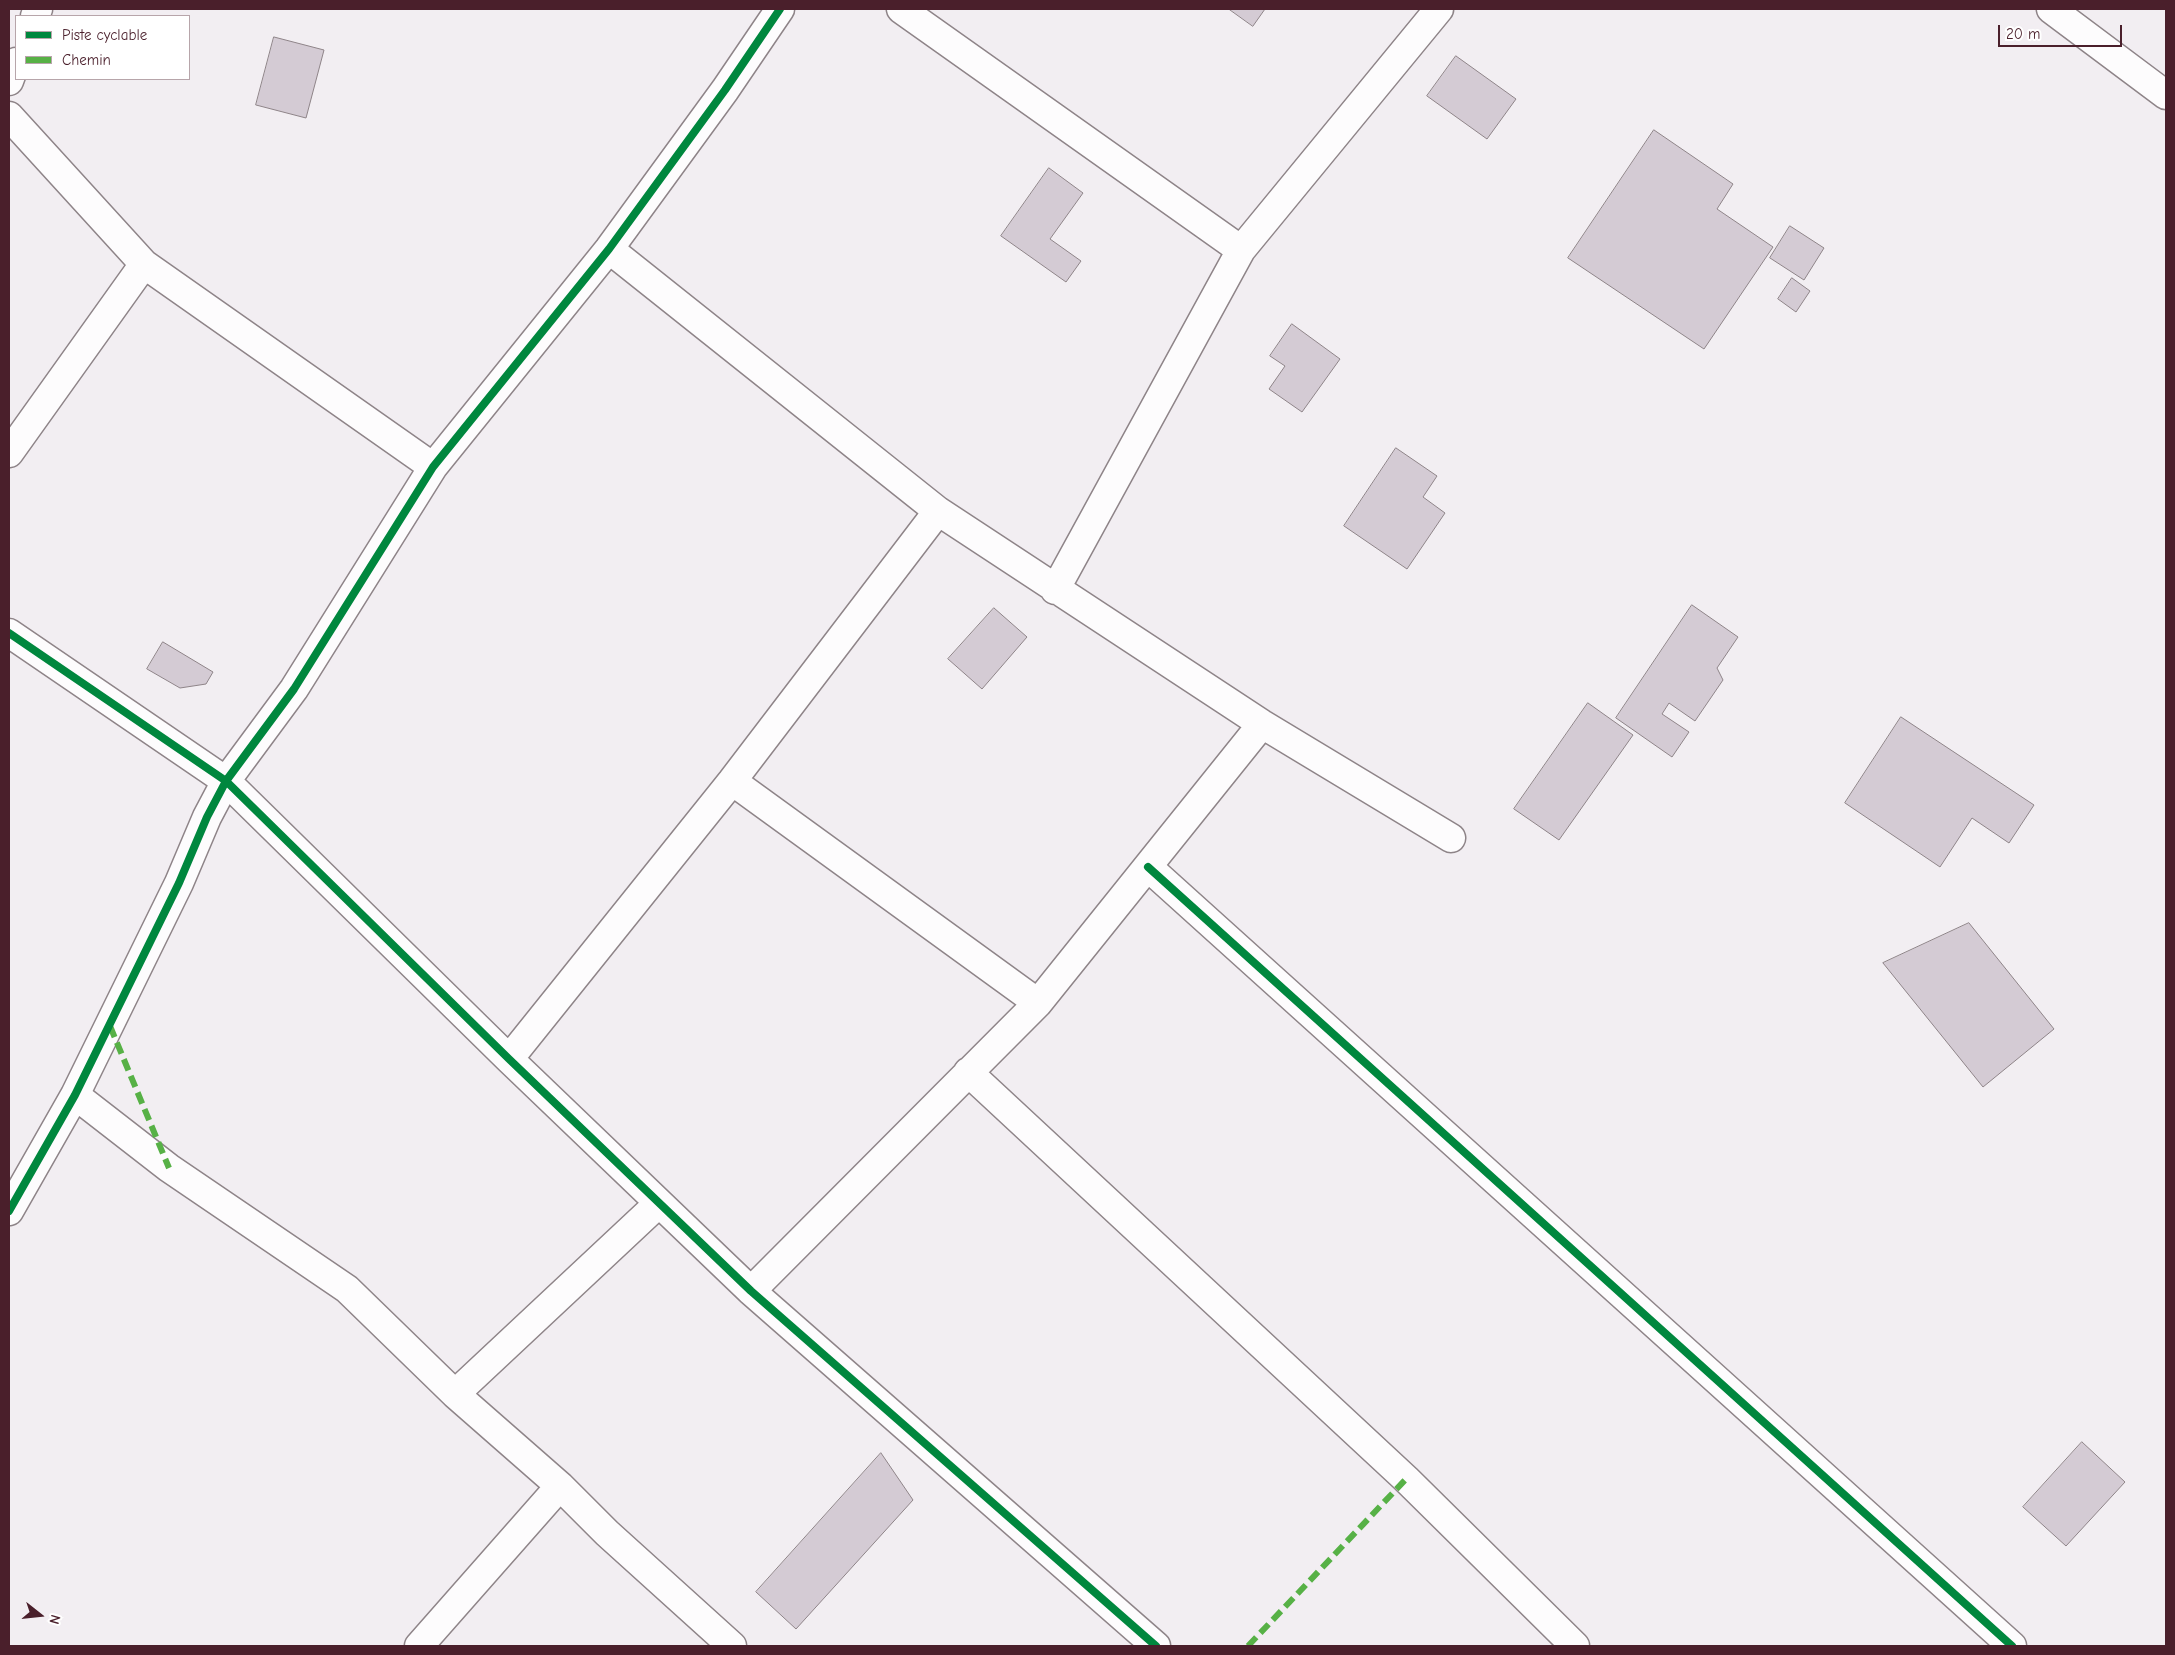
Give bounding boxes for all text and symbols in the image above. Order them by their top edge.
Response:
legend [15,15,190,80]
scale bar [2000,15,2124,47]
text: 20 m [2006,25,2040,43]
text: Piste cyclable [62,26,147,44]
text: Chemin [62,51,111,69]
north arrow [15,1590,65,1640]
text: N [45,1613,64,1626]

